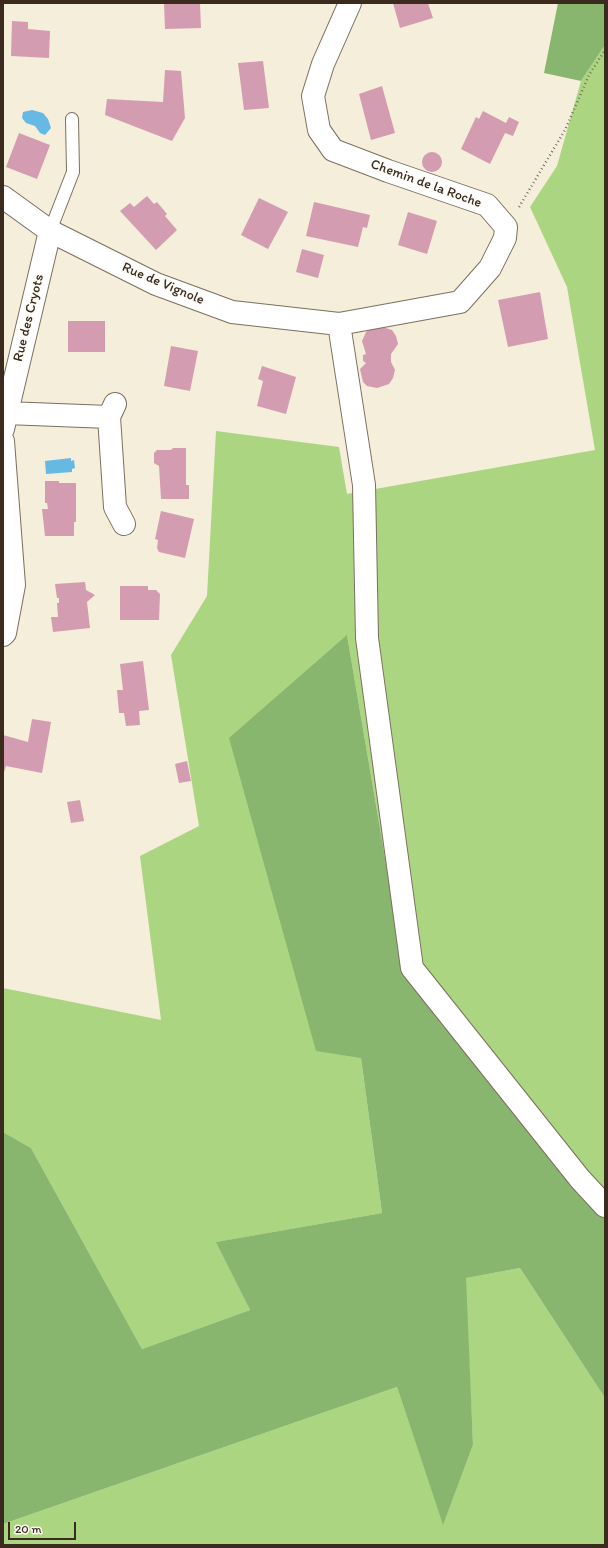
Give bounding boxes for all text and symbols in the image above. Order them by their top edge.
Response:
street label: Chemin de la Roche [368,156,484,212]
street label: Rue de Vignole [119,259,207,309]
street label: Rue des Cryots [10,273,48,363]
scale bar [10,1514,78,1540]
text: 20 m [15,1522,42,1536]

